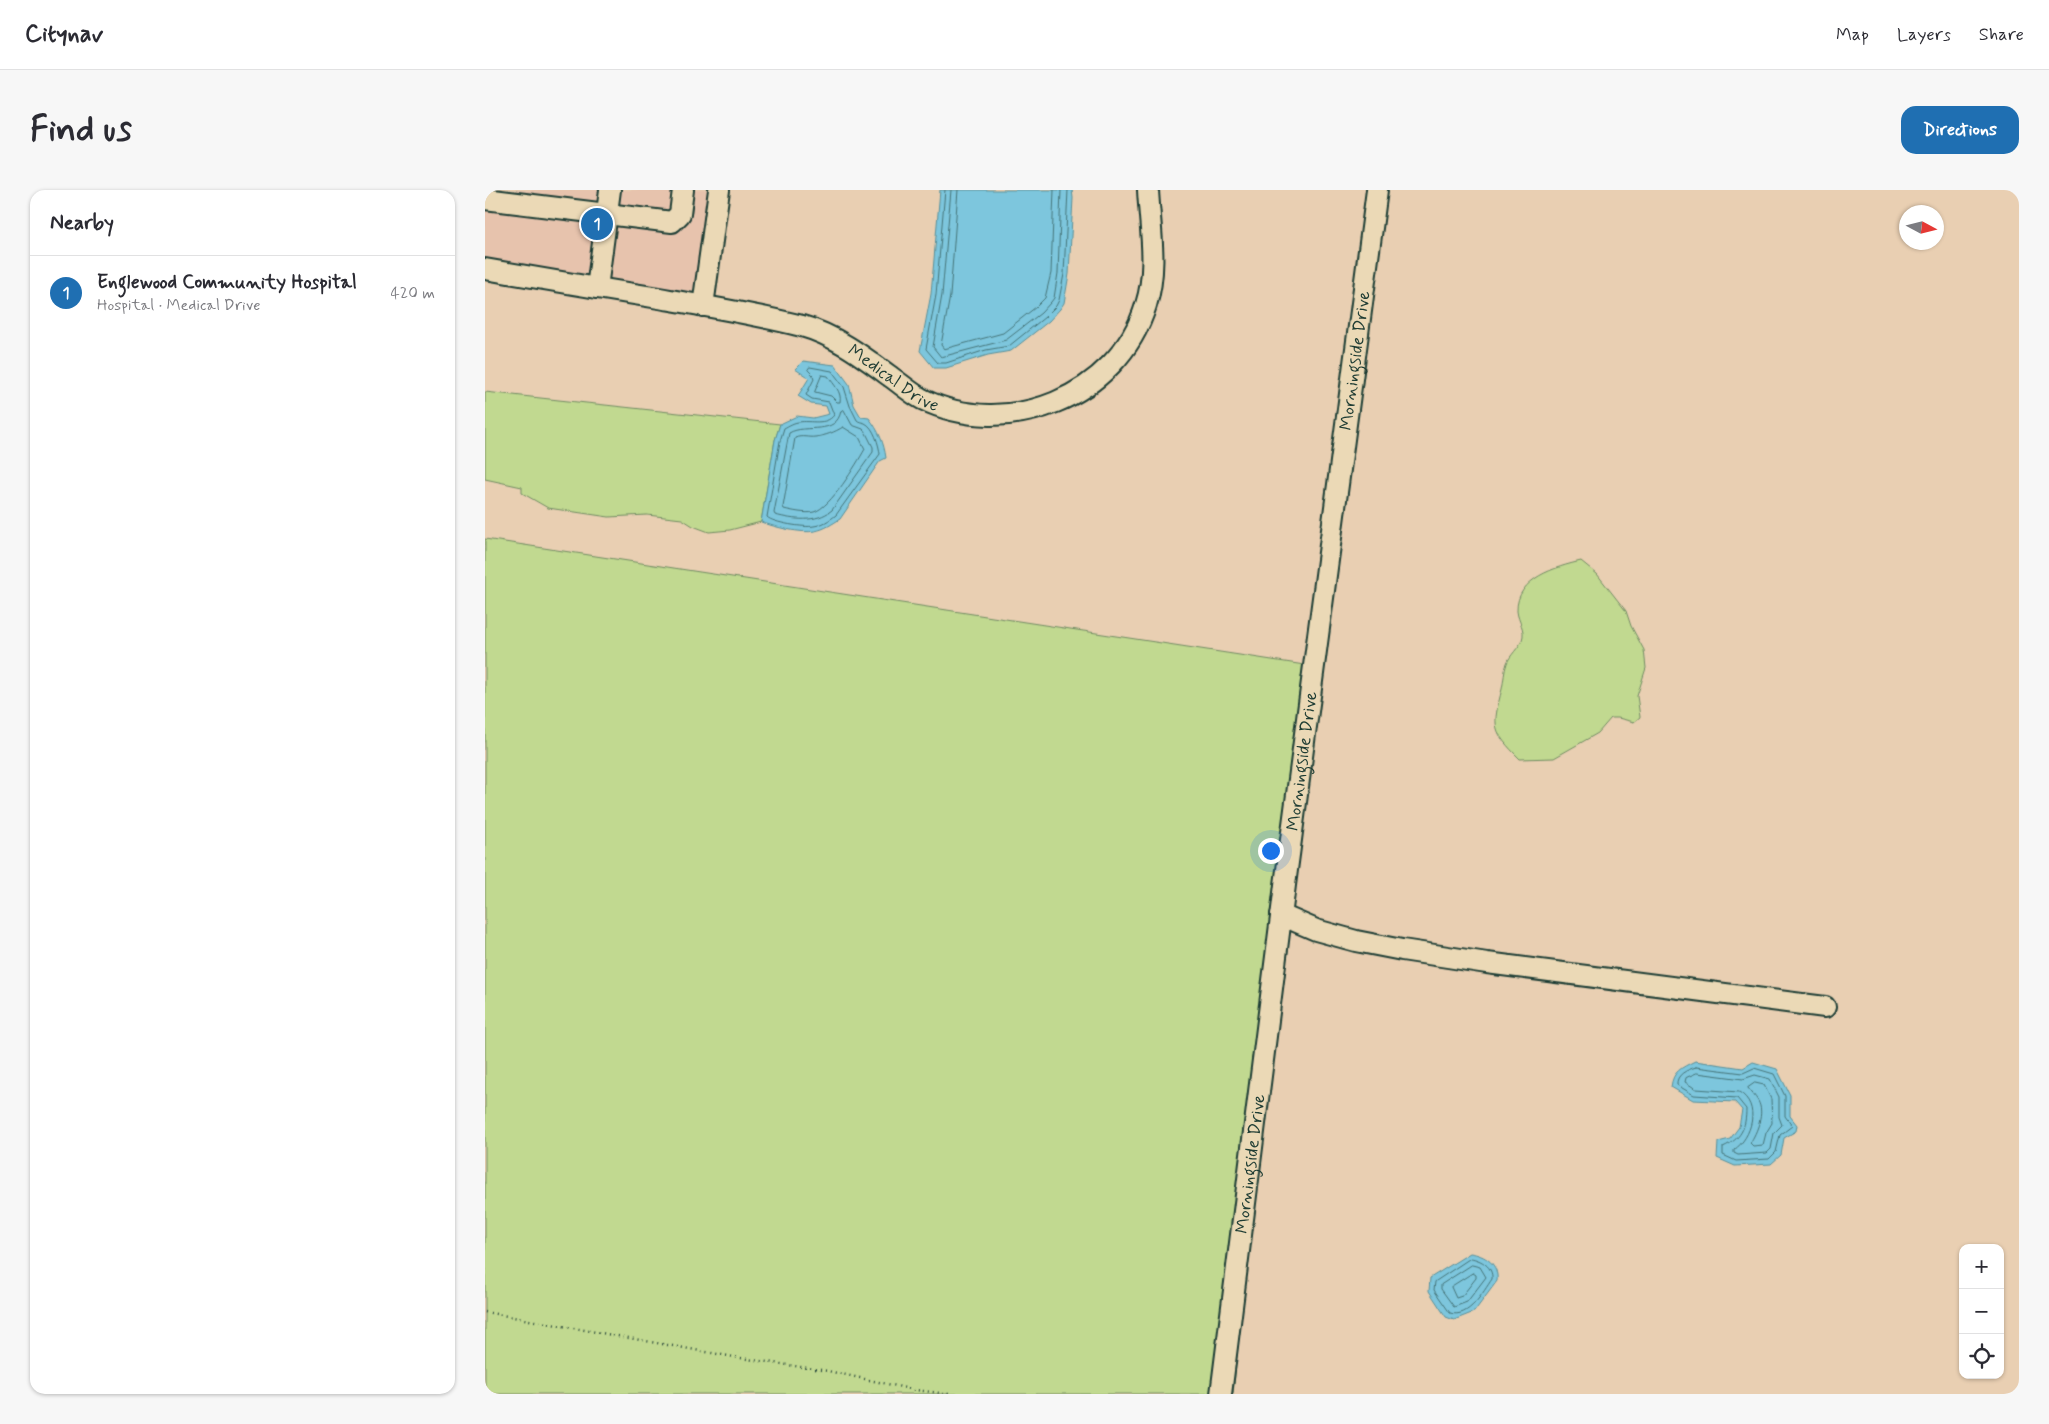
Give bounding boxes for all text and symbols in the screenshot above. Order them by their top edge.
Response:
text: Citynav [25,19,103,50]
text: Map [1836,23,1869,47]
text: Layers [1897,23,1951,47]
text: Share [1979,23,2024,47]
button: Directions [1901,106,2019,154]
text: Find us [30,107,132,153]
pin: 1 [581,205,613,243]
north arrow [1899,205,1944,250]
text: Nearby [50,209,114,237]
text: Englewood Community Hospital [97,270,357,295]
text: 1 [62,283,70,304]
text: 420 m [391,283,435,304]
street label: Morningside Drive [1334,290,1377,432]
text: Hospital · Medical Drive [97,295,260,316]
street label: Medical Drive [843,339,942,418]
street label: Morningside Drive [1281,690,1323,832]
your location [1258,838,1284,864]
street label: Morningside Drive [1230,1093,1272,1235]
map controls [1959,1244,2004,1379]
button: + [1959,1244,2004,1289]
button: − [1959,1289,2004,1334]
button: locate [1959,1334,2004,1379]

